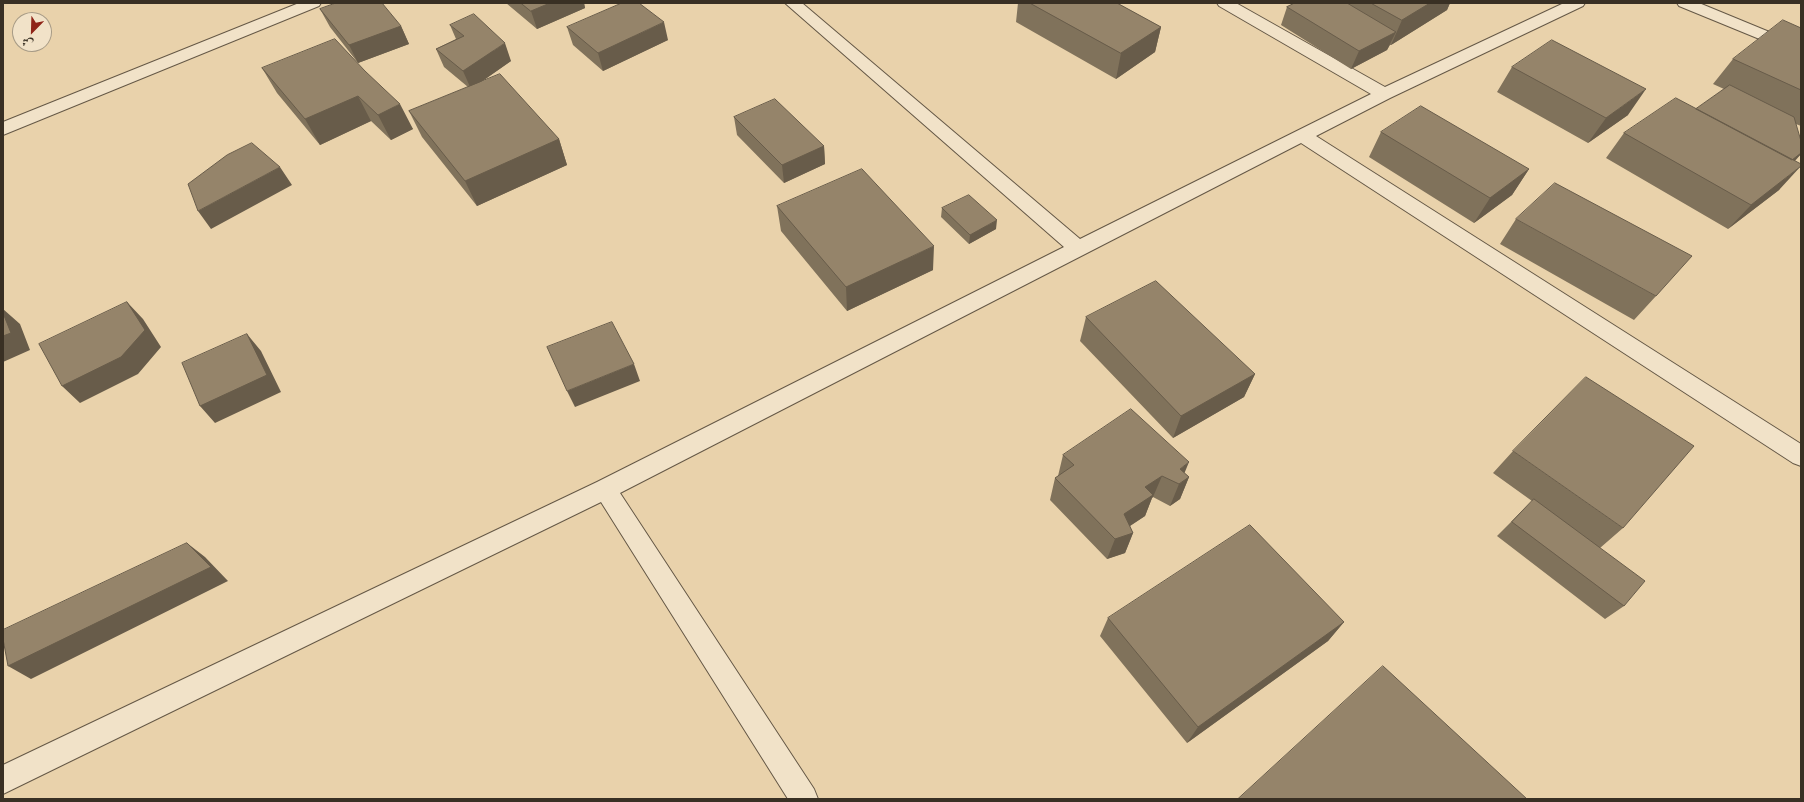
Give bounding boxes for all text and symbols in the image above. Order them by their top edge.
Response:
north arrow [12,12,52,52]
text: ش [20,34,35,51]

